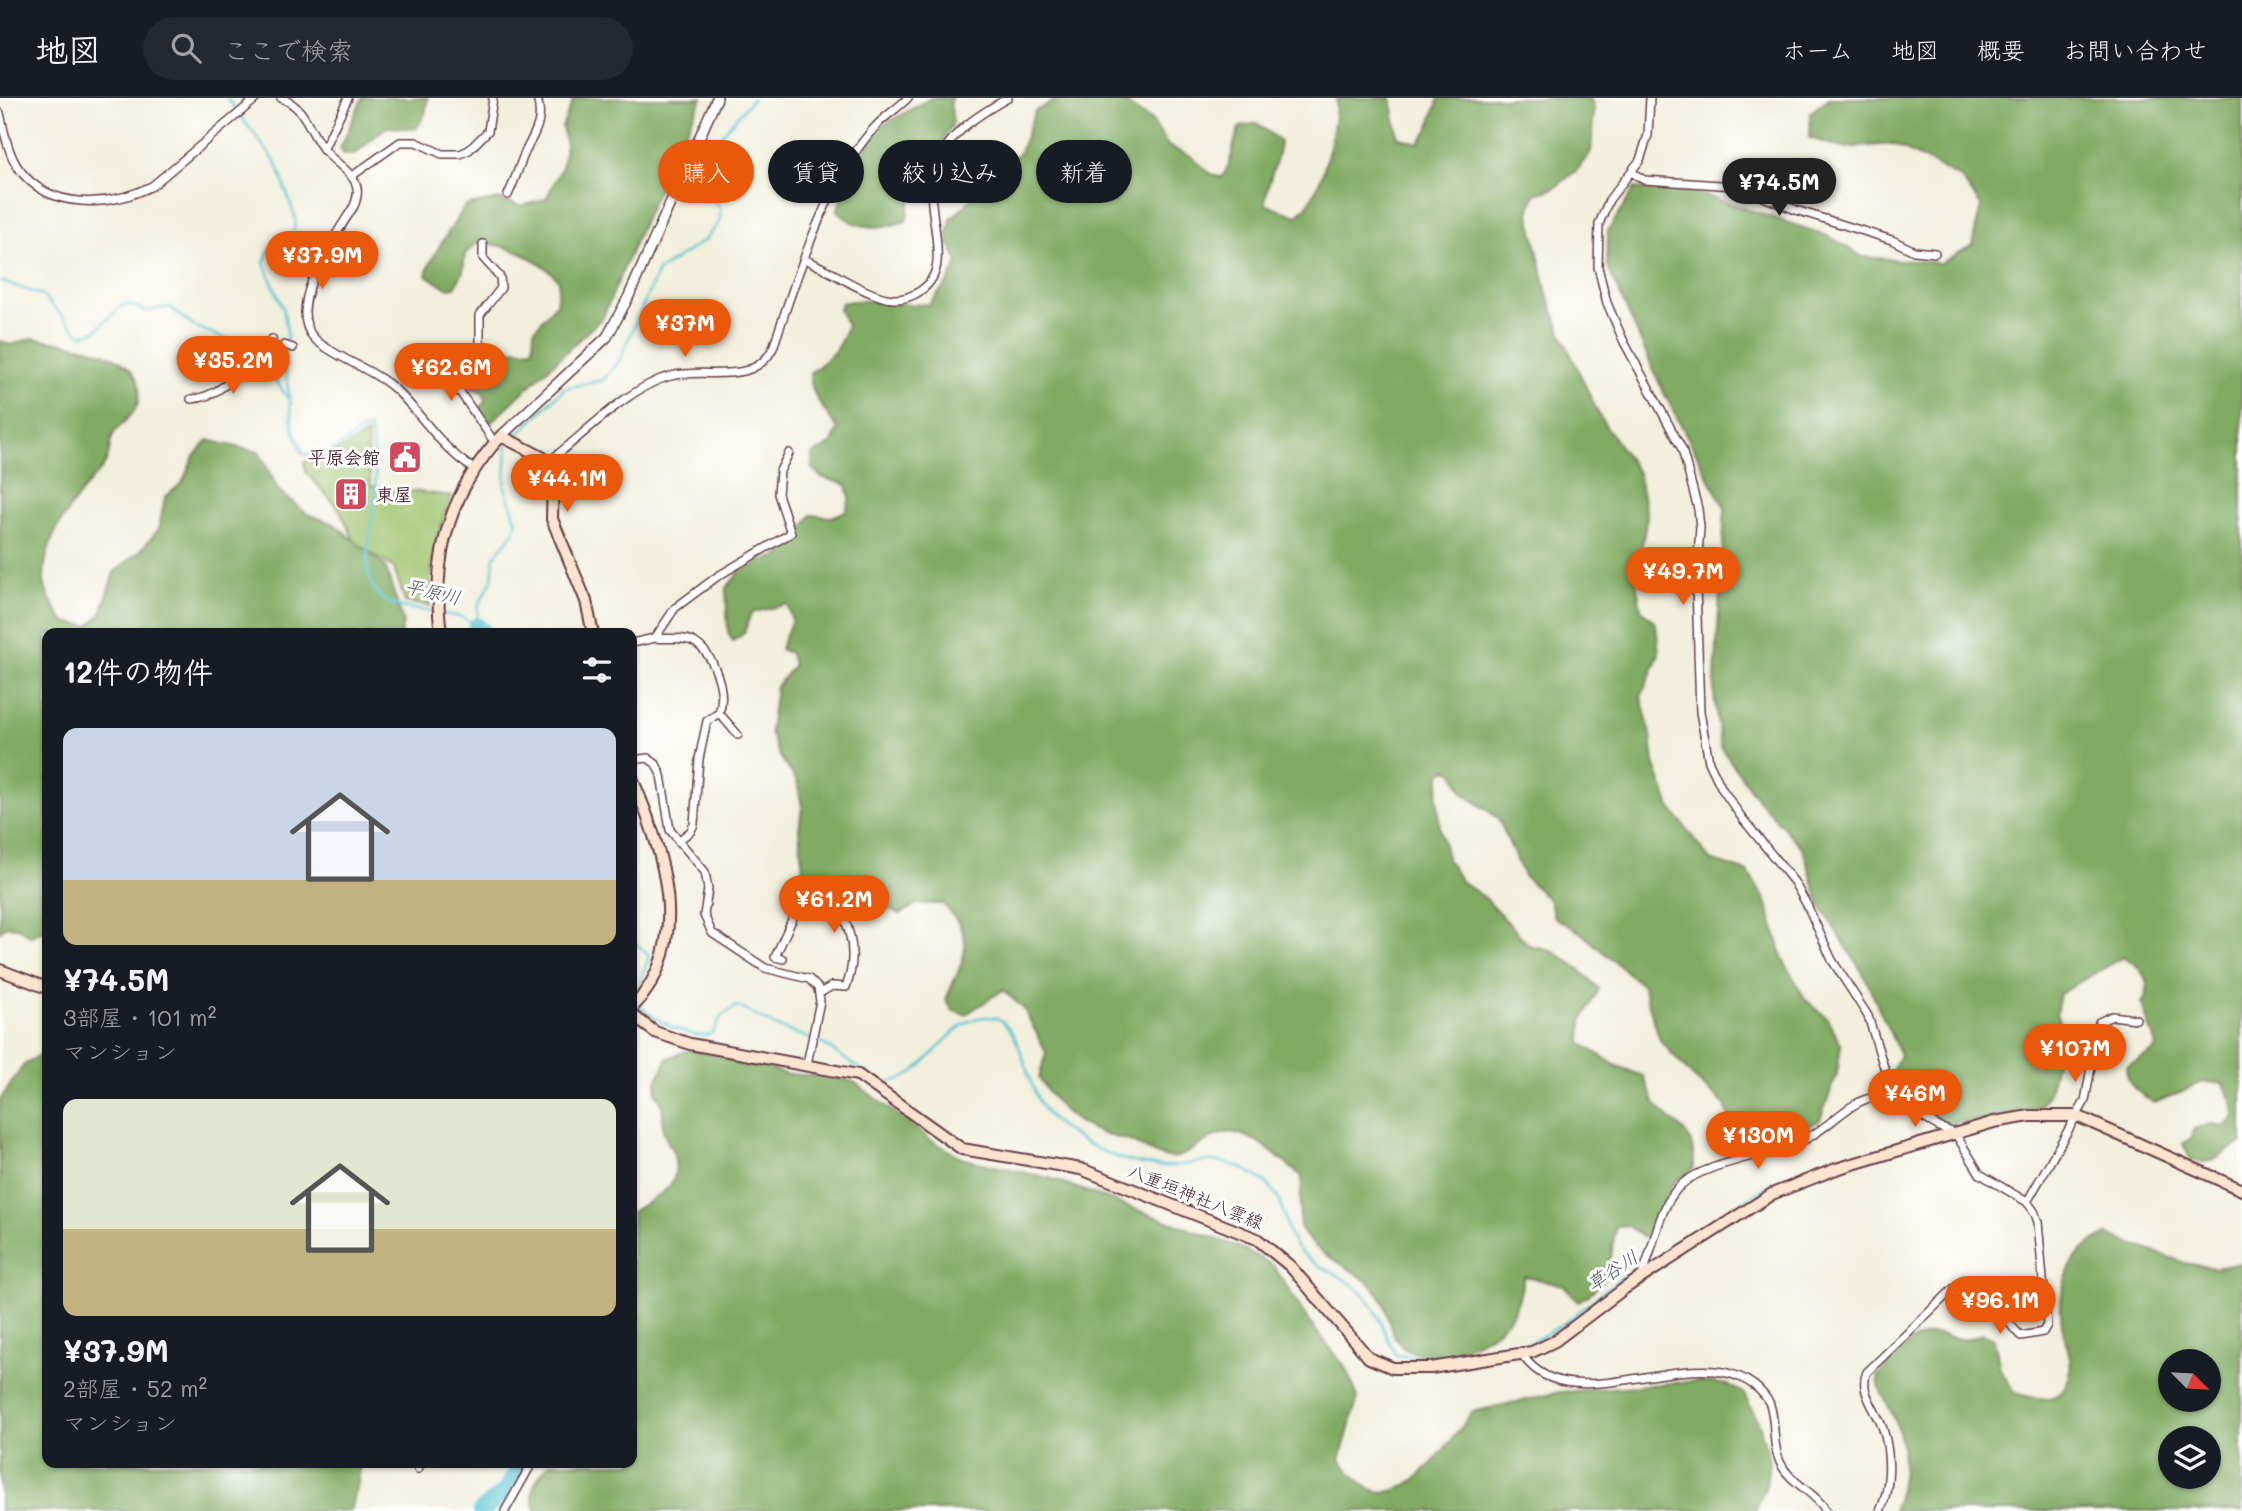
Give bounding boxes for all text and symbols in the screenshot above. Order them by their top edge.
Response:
search box [143,17,633,80]
text: 地図 [35,27,101,70]
icon: search [167,29,205,67]
text: ここで検索 [223,33,353,67]
text: ホーム [1782,34,1853,65]
text: 地図 [1891,34,1939,65]
text: 概要 [1977,34,2025,65]
text: お問い合わせ [2063,34,2207,65]
chip: 購入 [658,140,754,203]
chip: 賃貸 [768,140,864,203]
chip: 絞り込み [878,140,1022,203]
chip: 新着 [1036,140,1132,203]
pin: ¥74.5M [1722,158,1836,218]
text: ¥74.5M [1738,166,1820,196]
pin: ¥37.9M [265,232,379,291]
text: ¥37.9M [281,239,363,269]
pin: ¥37M [644,300,726,359]
text: ¥37M [655,307,715,337]
pin: ¥35.2M [176,336,290,396]
text: ¥35.2M [193,344,273,374]
pin: ¥62.6M [394,344,508,403]
text: ¥62.6M [410,351,492,381]
public building icon: 平原会館 [386,438,424,476]
place label: 平原会館 [308,445,380,469]
pin: ¥44.1M [510,454,624,514]
text: ¥44.1M [527,462,607,492]
building icon: 東屋 [332,475,370,513]
place label: 東屋 [376,482,412,506]
pin: ¥49.7M [1626,547,1740,607]
text: ¥49.7M [1642,555,1724,585]
water label: 平原川 [402,572,464,610]
text: 12件の物件 [63,651,213,691]
icon: filters [578,651,616,689]
icon: home [277,774,403,900]
pin: ¥61.2M [777,876,891,935]
text: ¥61.2M [795,883,873,913]
text: ¥74.5M [63,959,169,999]
text: 3部屋 · 101 m² [63,1002,216,1032]
pin: ¥107M [2026,1024,2124,1084]
text: ¥107M [2039,1032,2111,1062]
text: マンション [63,1036,177,1066]
pin: ¥46M [1874,1070,1956,1129]
text: ¥46M [1884,1077,1946,1107]
pin: ¥130M [1709,1112,1807,1171]
text: ¥130M [1722,1119,1794,1149]
icon: home [277,1145,403,1271]
street label: 八重垣神社八雲線 [1125,1158,1267,1234]
water label: 草谷川 [1581,1244,1643,1296]
pin: ¥96.1M [1943,1276,2057,1336]
text: ¥96.1M [1961,1284,2039,1314]
text: ¥37.9M [63,1330,169,1370]
north arrow [2158,1349,2221,1412]
map controls [2158,1349,2221,1489]
text: 2部屋 · 52 m² [63,1373,207,1403]
text: マンション [63,1407,177,1437]
button: layers [2158,1426,2221,1489]

